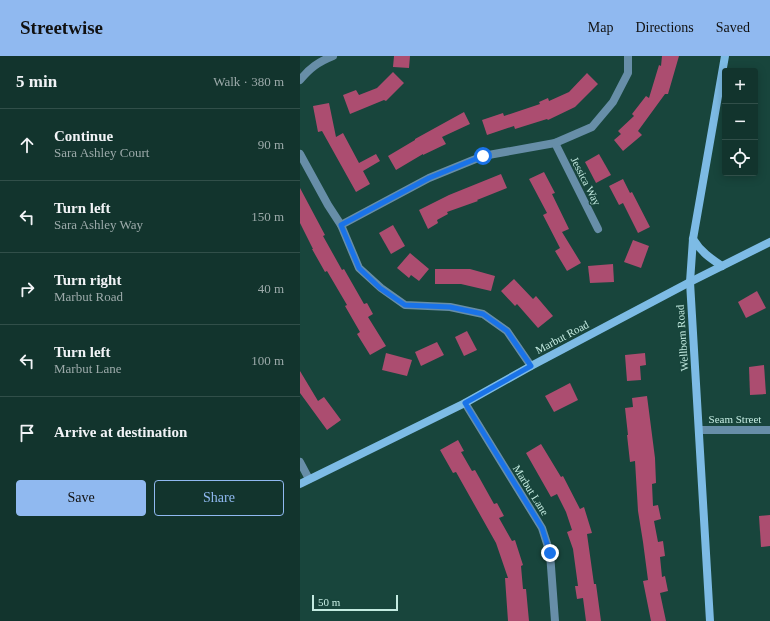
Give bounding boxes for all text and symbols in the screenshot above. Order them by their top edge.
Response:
text: Streetwise [20,17,103,38]
text: Map [588,20,613,35]
text: Directions [635,20,694,35]
text: Saved [716,20,750,35]
map controls [722,68,758,176]
button: + [722,68,758,104]
text: 5 min [16,72,57,91]
text: Walk · 380 m [213,74,284,89]
button: − [722,104,758,140]
text: Continue [54,128,113,144]
icon: ahead [16,134,38,156]
text: 90 m [258,137,284,152]
button: locate [722,140,758,176]
text: Sara Ashley Court [54,145,149,160]
route start [474,147,492,165]
street label: Jessica Way [569,155,604,208]
text: Turn left [54,200,111,216]
icon: left [16,206,38,228]
text: 150 m [251,209,284,224]
text: Sara Ashley Way [54,217,143,232]
text: Turn right [54,272,121,288]
icon: right [16,278,38,300]
text: 40 m [258,281,284,296]
text: Marbut Road [54,289,123,304]
street label: Wellborn Road [674,304,690,372]
street label: Marbut Road [533,318,591,356]
text: Turn left [54,344,111,360]
icon: left [16,350,38,372]
text: 100 m [251,353,284,368]
text: Marbut Lane [54,361,122,376]
street label: Seam Street [709,413,761,425]
icon: arrive [16,422,38,444]
text: Arrive at destination [54,424,187,440]
street label: Marbut Lane [511,463,551,517]
button: Save [16,480,146,516]
button: Share [154,480,284,516]
route end [541,544,559,562]
scale bar [312,593,398,612]
text: 50 m [318,596,340,608]

